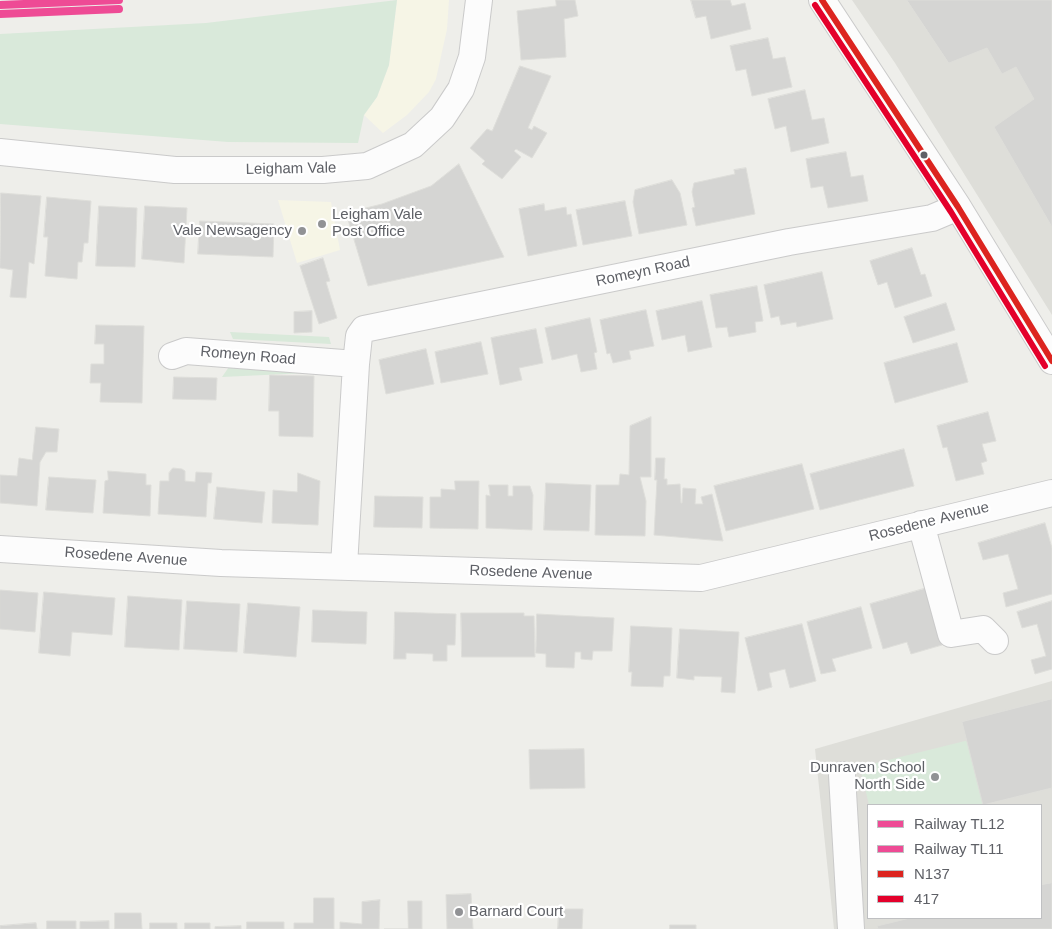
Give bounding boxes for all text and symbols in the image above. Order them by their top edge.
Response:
unlabelled marker [919,150,929,160]
street label: Leigham Vale [246,159,336,179]
place label: Leigham Vale Post Office [332,206,423,241]
marker: Leigham Vale Post Office [316,218,328,230]
place label: Vale Newsagency [173,222,292,240]
marker: Vale Newsagency [296,225,308,237]
street label: Romeyn Road [594,253,692,291]
street label: Romeyn Road [199,343,297,369]
street label: Rosedene Avenue [867,498,991,546]
street label: Rosedene Avenue [64,544,188,570]
street label: Rosedene Avenue [469,562,593,584]
place label: Dunraven School North Side [810,759,925,794]
marker: Dunraven School North Side [929,771,941,783]
legend [867,804,1042,919]
text: Railway TL12 [914,815,1005,832]
text: Railway TL11 [914,840,1004,857]
text: N137 [914,865,950,882]
text: 417 [914,890,939,907]
place label: Barnard Court [469,903,563,921]
marker: Barnard Court [453,906,465,918]

